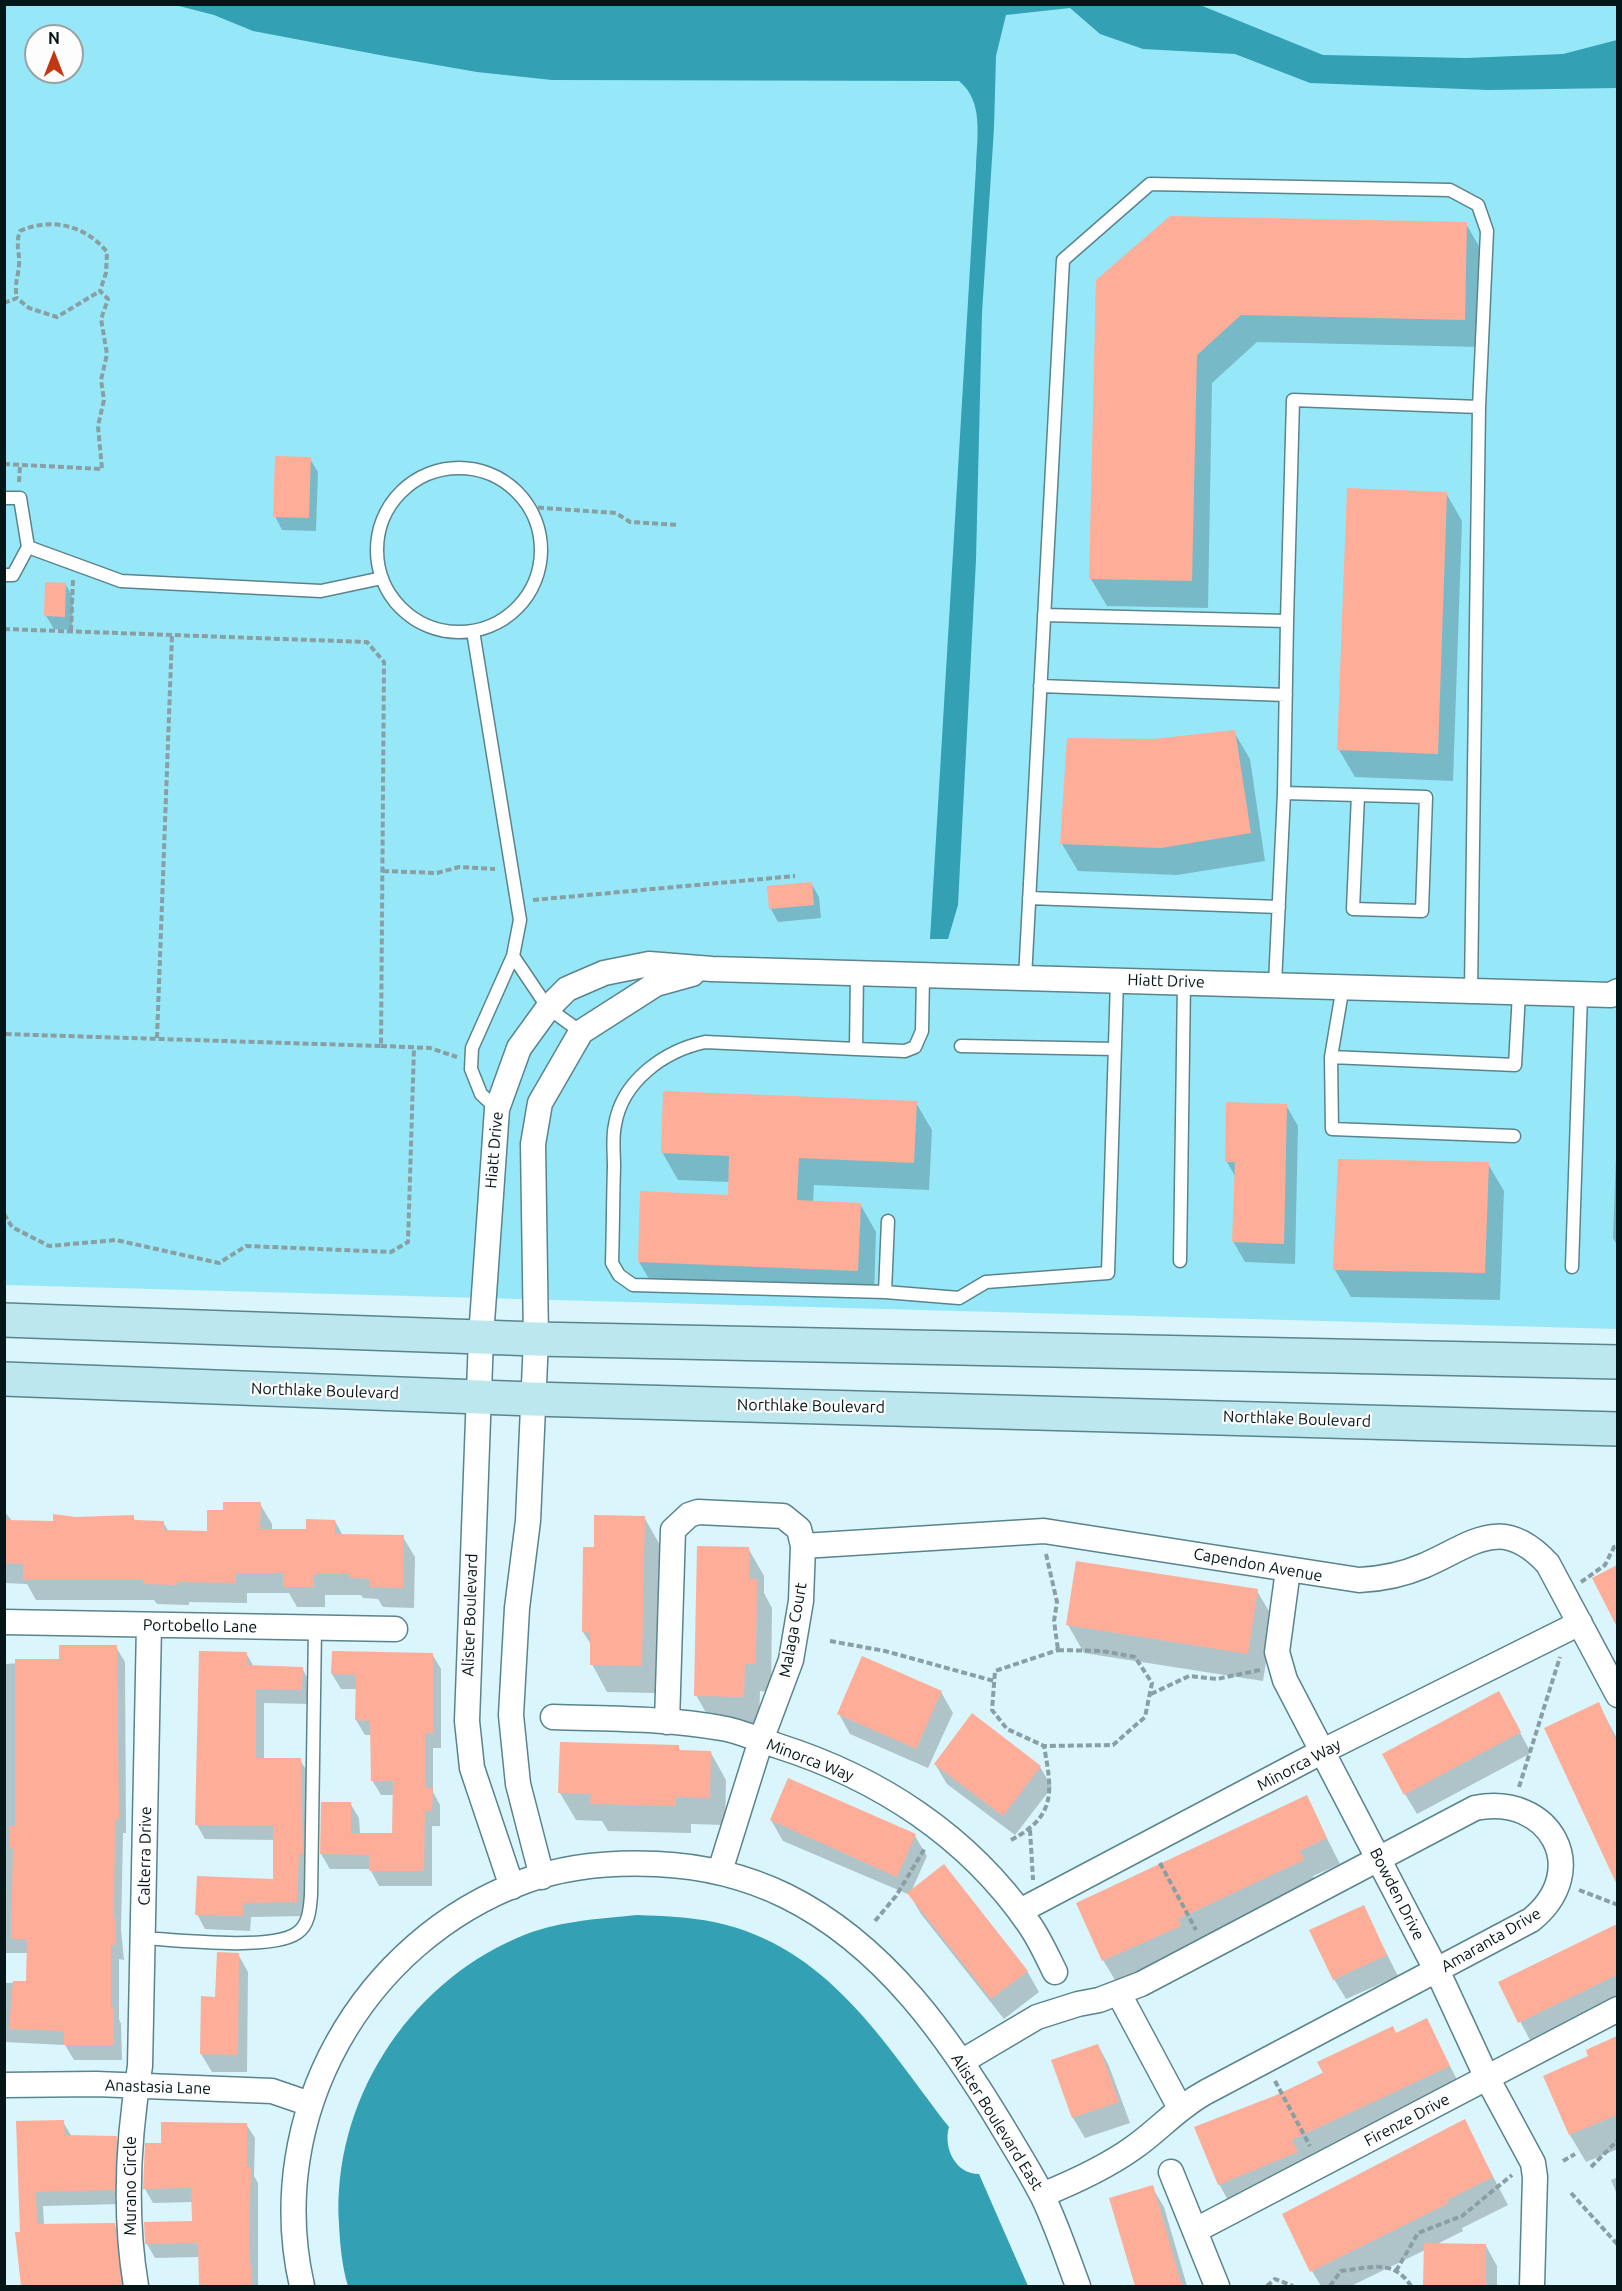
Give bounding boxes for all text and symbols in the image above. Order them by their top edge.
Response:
north arrow [24,24,84,84]
text: N [48,29,60,47]
street label: Hiatt Drive [1127,970,1205,992]
street label: Hiatt Drive [481,1111,507,1189]
street label: Northlake Boulevard [251,1379,399,1403]
street label: Northlake Boulevard [737,1395,885,1417]
street label: Northlake Boulevard [1223,1407,1371,1431]
street label: Capendon Avenue [1192,1544,1324,1586]
street label: Alister Boulevard [458,1553,482,1677]
street label: Malaga Court [775,1581,811,1679]
street label: Portobello Lane [143,1615,257,1637]
street label: Minorca Way [764,1735,856,1785]
street label: Minorca Way [1254,1735,1344,1795]
street label: Calterra Drive [135,1806,155,1906]
street label: Bowden Drive [1366,1845,1428,1943]
street label: Amaranta Drive [1438,1904,1544,1976]
street label: Alister Boulevard East [947,2050,1047,2194]
street label: Anastasia Lane [105,2076,211,2098]
street label: Firenze Drive [1361,2089,1453,2151]
street label: Murano Circle [121,2136,141,2236]

